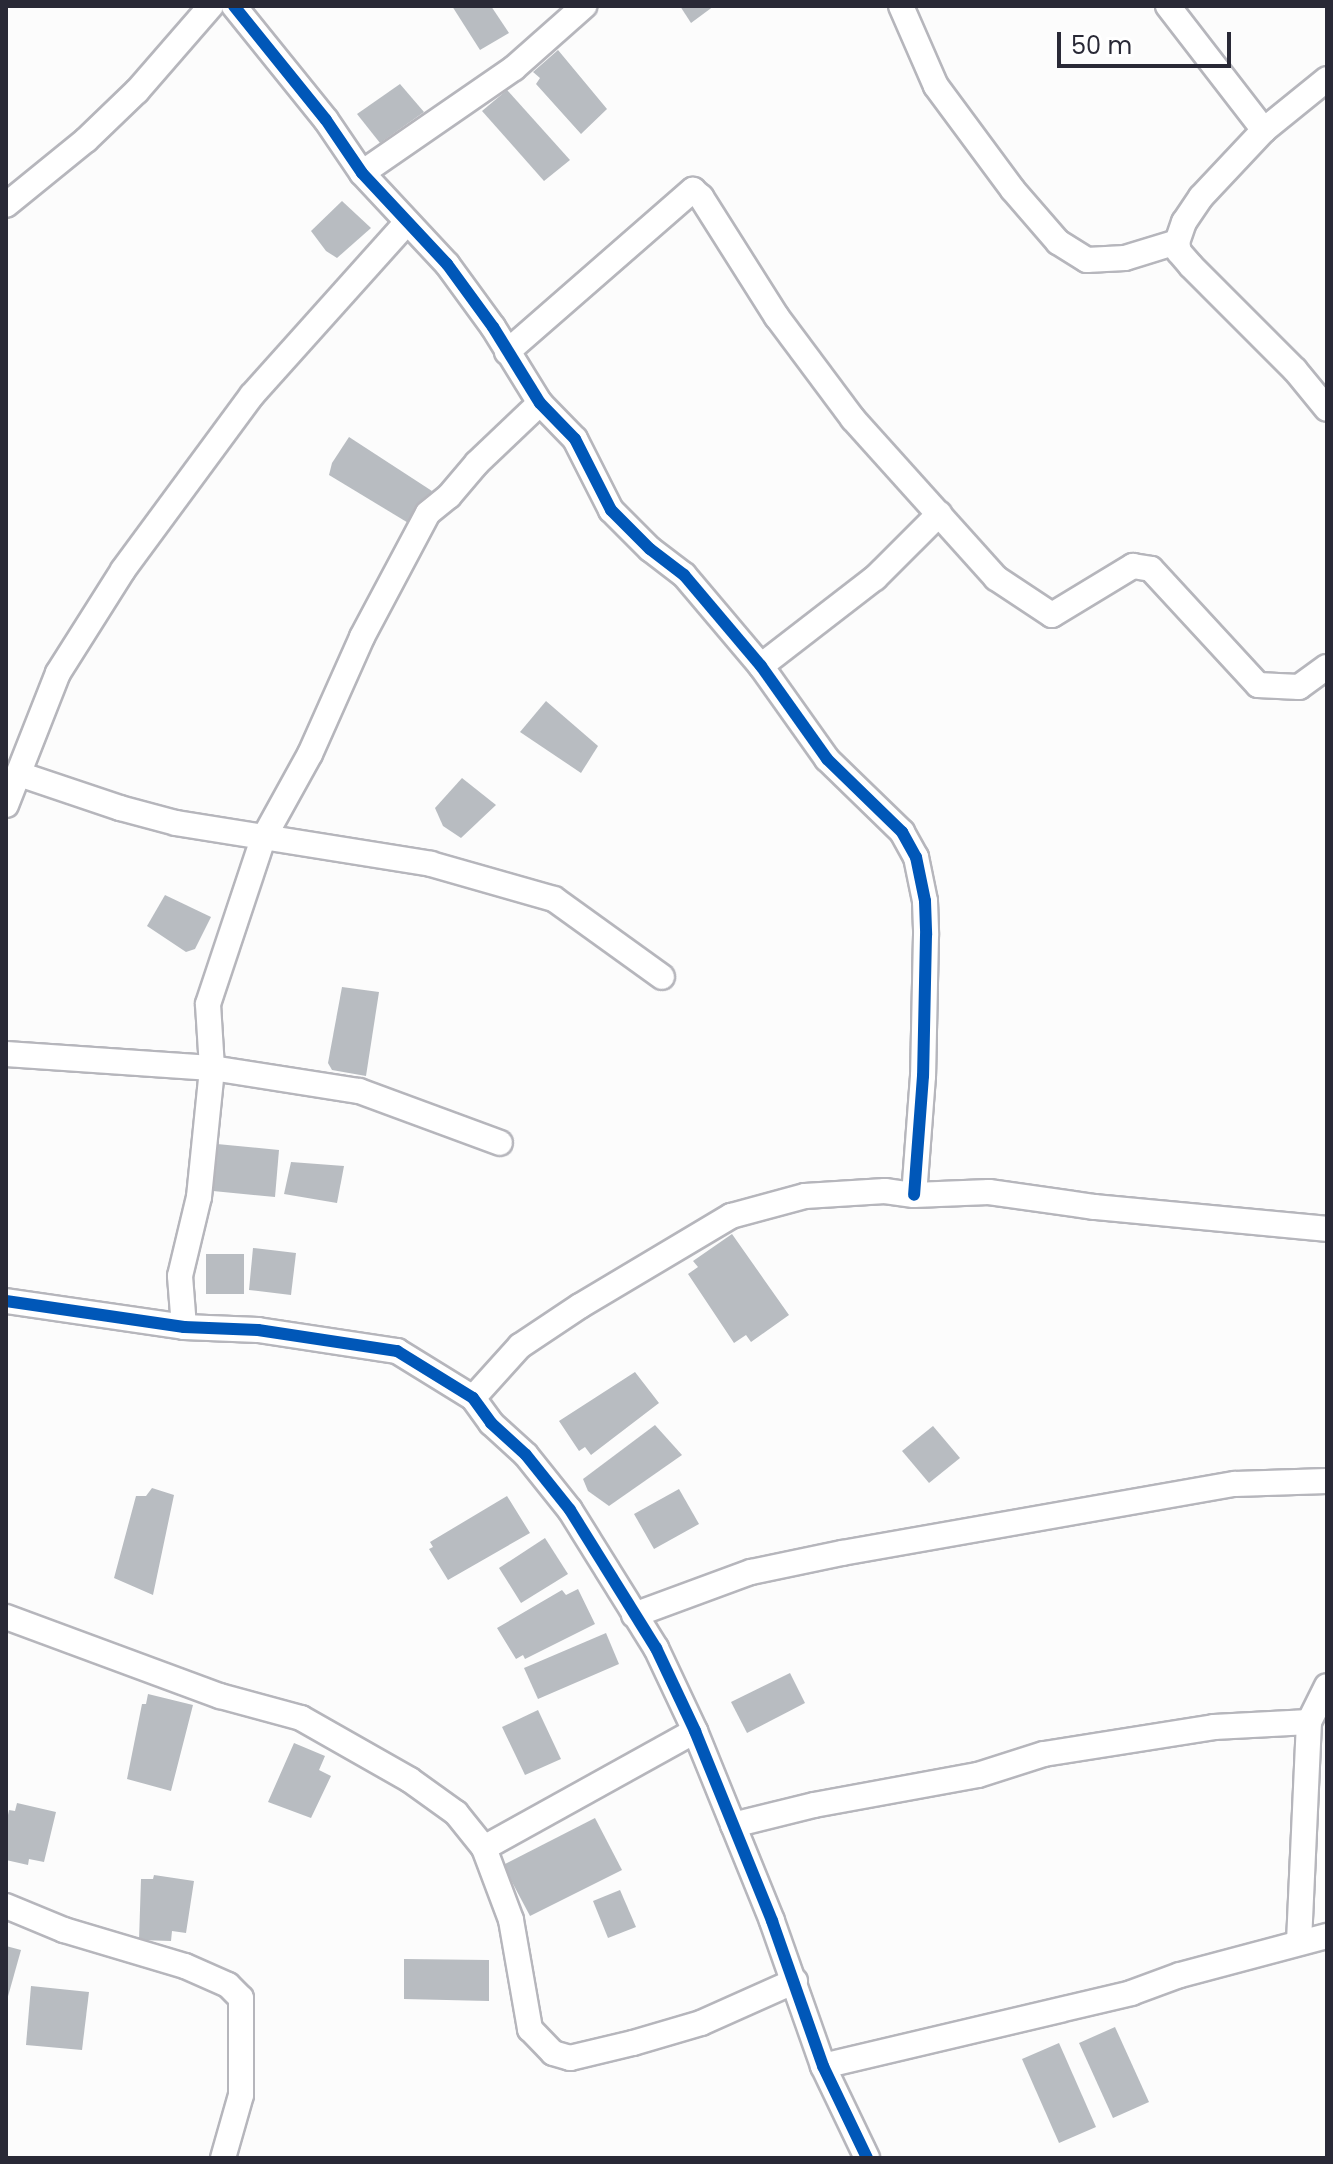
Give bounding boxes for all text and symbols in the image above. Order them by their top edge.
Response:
scale bar [1061,16,1235,66]
text: 50 m [1071,29,1132,62]

